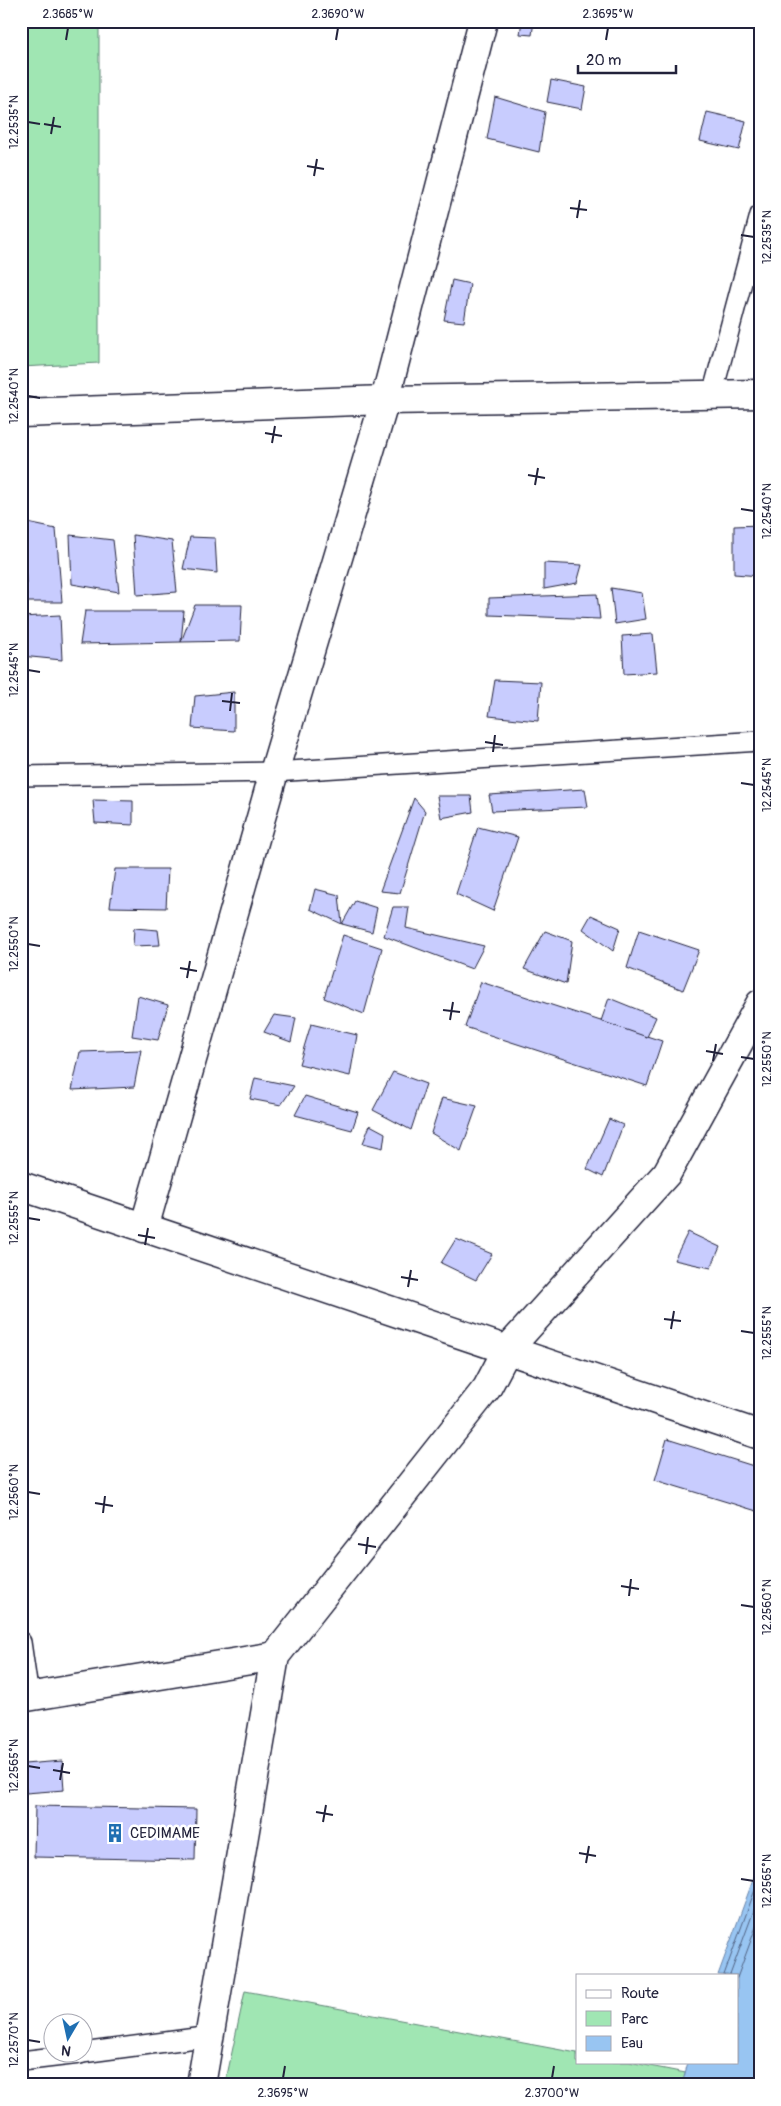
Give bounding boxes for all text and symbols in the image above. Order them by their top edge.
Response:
text: 2.3685°W [42,7,94,22]
text: 2.3690°W [312,7,364,22]
text: 2.3695°W [582,7,634,22]
scale bar [578,42,676,74]
text: 20 m [586,51,621,70]
text: 12.2535°N [7,95,22,149]
text: 12.2535°N [760,210,775,264]
text: 12.2540°N [7,368,22,424]
text: 12.2540°N [760,483,775,539]
text: 12.2545°N [7,643,22,697]
text: 12.2545°N [760,758,775,812]
text: 12.2550°N [7,916,22,972]
text: 12.2550°N [760,1031,775,1087]
text: 12.2555°N [7,1191,22,1245]
text: 12.2555°N [760,1306,775,1360]
text: 12.2560°N [7,1464,22,1520]
text: 12.2560°N [760,1579,775,1635]
text: 12.2565°N [7,1739,22,1793]
building icon: CEDIMAME [104,1822,126,1844]
place label: CEDIMAME [130,1824,200,1843]
text: 12.2565°N [760,1854,775,1908]
legend [576,1974,738,2064]
text: Route [621,1984,659,2003]
text: Parc [621,2010,649,2029]
text: 12.2570°N [7,2012,22,2068]
north arrow [42,2014,92,2064]
text: Eau [621,2034,643,2053]
text: N [60,2041,72,2059]
text: 2.3695°W [257,2086,309,2101]
text: 2.3700°W [525,2086,579,2101]

